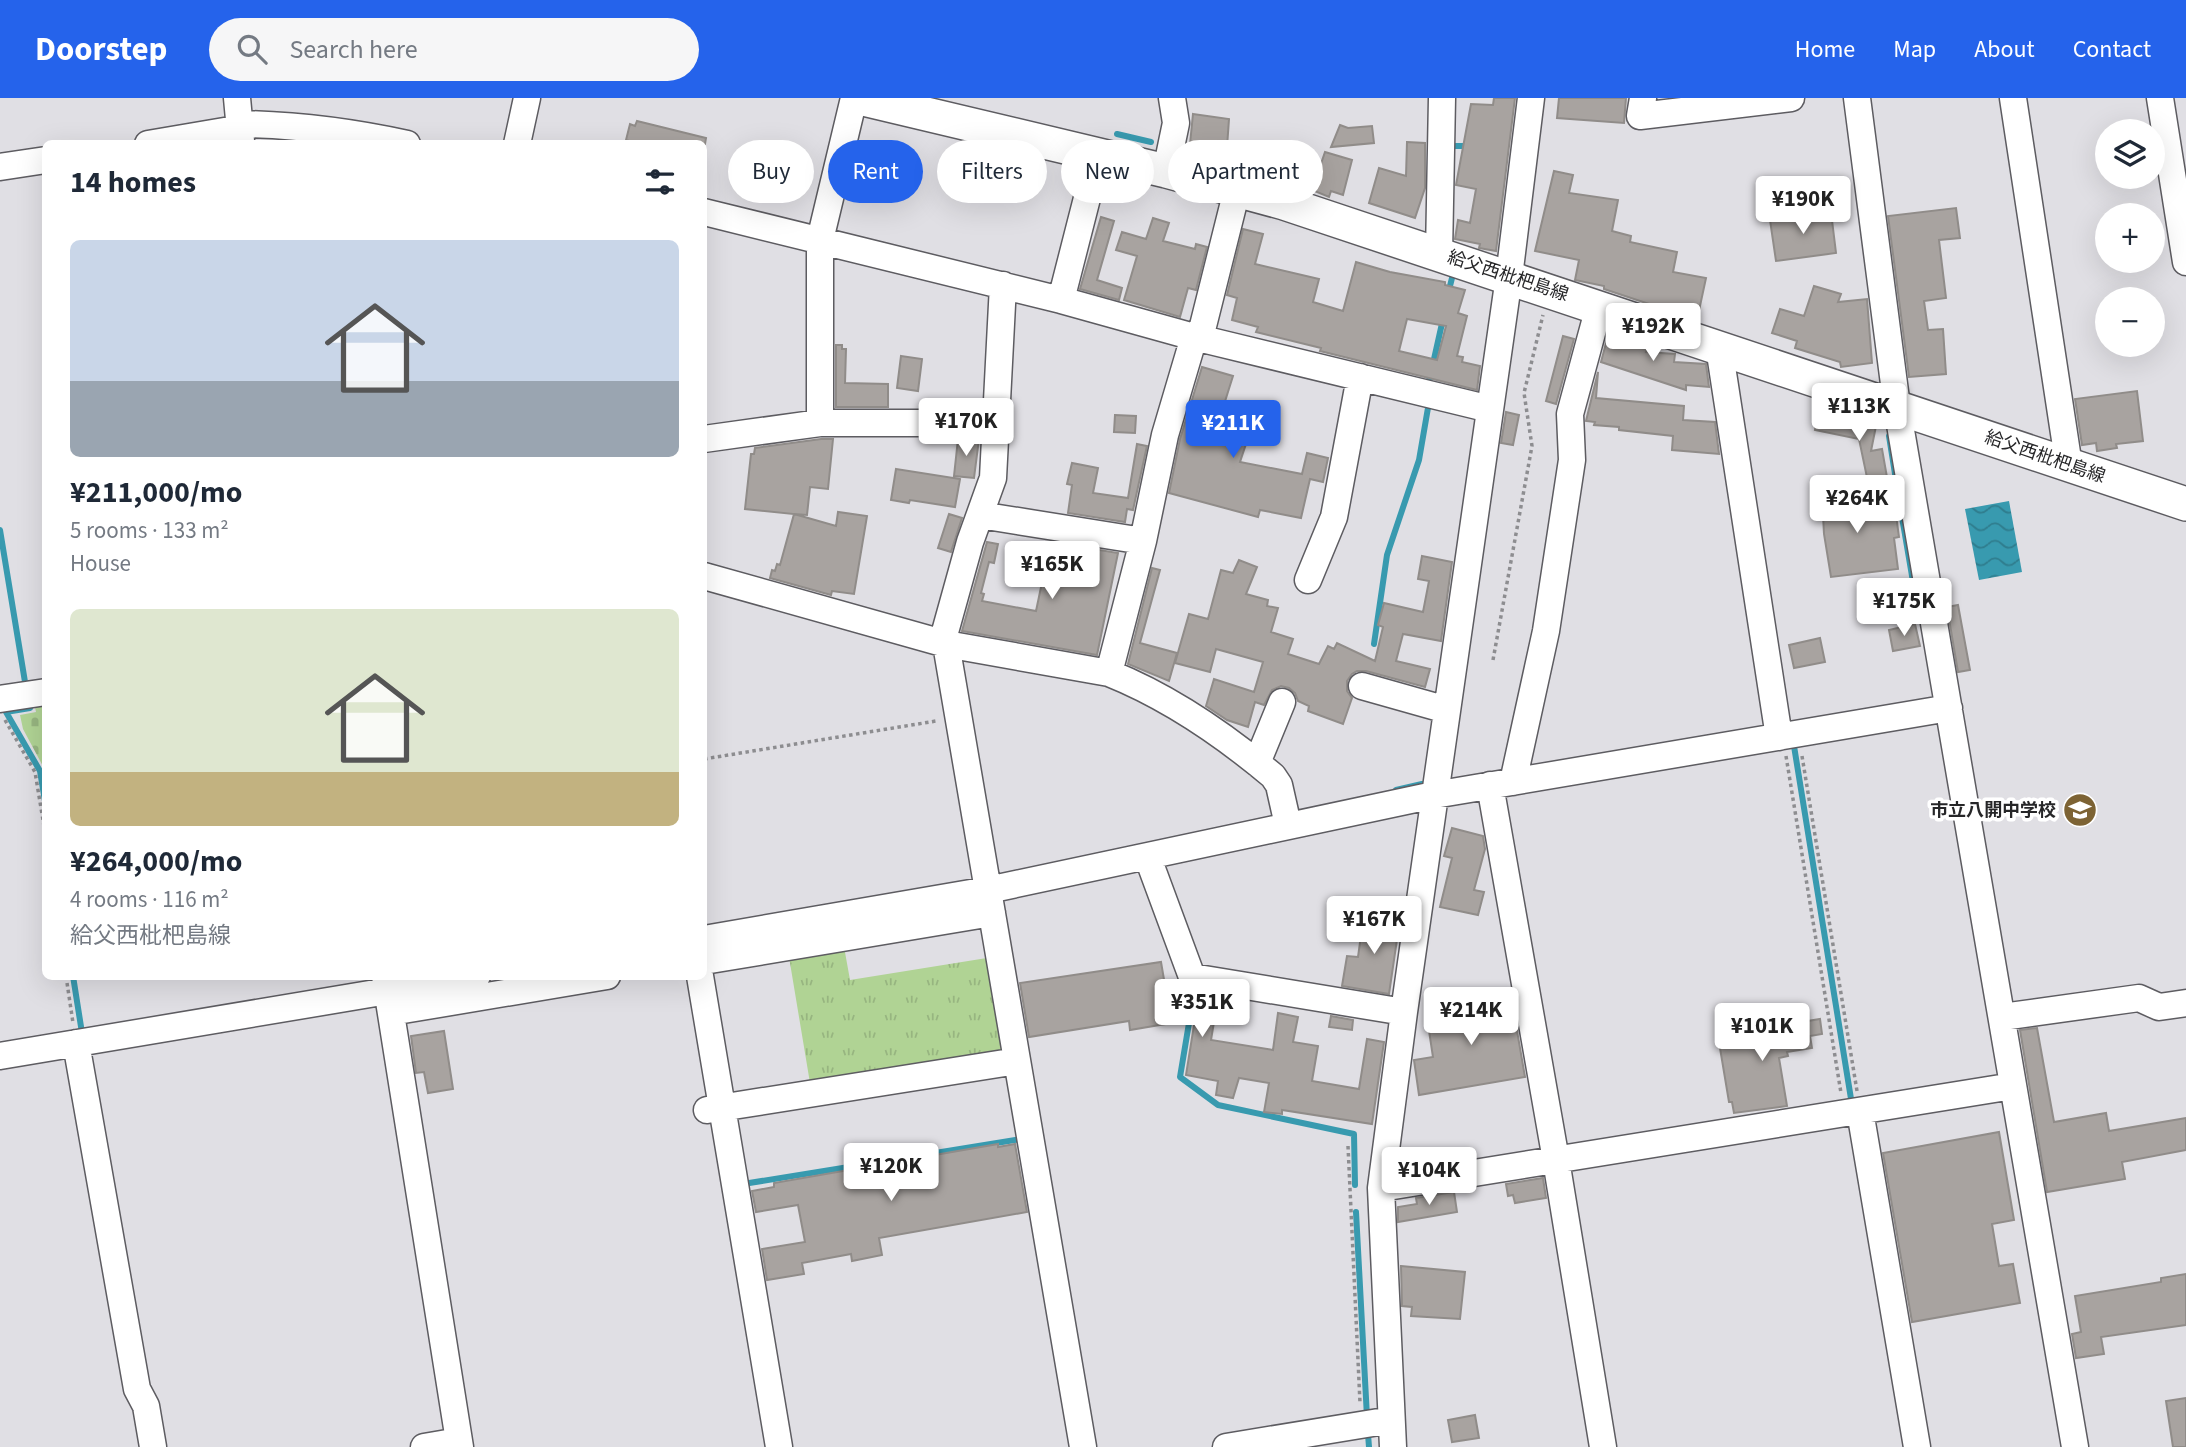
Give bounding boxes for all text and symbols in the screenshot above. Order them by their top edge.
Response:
search box [209,18,699,81]
text: Doorstep [35,26,167,73]
icon: search [233,30,271,68]
text: Search here [289,31,418,68]
text: Home [1795,32,1855,67]
text: Map [1893,32,1936,67]
text: About [1974,32,2035,67]
text: Contact [2073,32,2151,67]
map controls [2095,119,2165,357]
button: layers [2095,119,2165,189]
chip: Buy [728,140,814,203]
chip: Rent [828,140,923,203]
chip: Filters [937,140,1047,203]
chip: New [1061,140,1154,203]
chip: Apartment [1168,140,1323,203]
text: 14 homes [70,161,196,204]
icon: filters [641,163,679,201]
pin: ¥190K [1754,176,1852,236]
text: ¥190K [1772,182,1834,215]
button: + [2095,203,2165,273]
street label: 給父西枇杷島線 [1444,245,1572,307]
icon: home [312,285,438,411]
button: − [2095,287,2165,357]
pin: ¥192K [1604,303,1702,363]
text: ¥192K [1622,309,1684,342]
pin: ¥113K [1810,384,1908,443]
text: ¥113K [1828,389,1890,422]
pin: ¥170K [917,398,1015,458]
pin: ¥211K [1184,400,1282,460]
text: ¥170K [935,404,997,437]
text: ¥211K [1202,406,1264,439]
street label: 給父西枇杷島線 [1981,425,2109,489]
text: ¥211,000/mo [70,471,242,514]
pin: ¥264K [1808,476,1906,535]
text: ¥264K [1826,481,1888,514]
text: 5 rooms · 133 m² [70,514,229,547]
pin: ¥165K [1003,542,1101,601]
text: House [70,547,131,580]
text: ¥165K [1021,547,1083,580]
pin: ¥175K [1855,578,1953,638]
text: ¥175K [1873,584,1935,617]
icon: home [312,655,438,781]
school or university icon: 市立八開中学校 [2061,791,2099,829]
place label: 市立八開中学校 [1930,798,2056,823]
text: ¥264,000/mo [70,840,242,883]
text: 4 rooms · 116 m² [70,883,229,916]
pin: ¥167K [1325,896,1423,956]
text: ¥167K [1343,902,1405,935]
text: 給父西枇杷島線 [70,919,231,952]
pin: ¥351K [1153,979,1251,1039]
text: ¥351K [1171,985,1233,1018]
pin: ¥214K [1422,988,1520,1047]
text: ¥214K [1440,993,1502,1026]
pin: ¥101K [1713,1004,1811,1063]
text: ¥101K [1731,1009,1793,1042]
pin: ¥120K [842,1144,940,1203]
pin: ¥104K [1380,1148,1478,1207]
text: ¥120K [860,1149,922,1182]
text: ¥104K [1398,1153,1460,1186]

